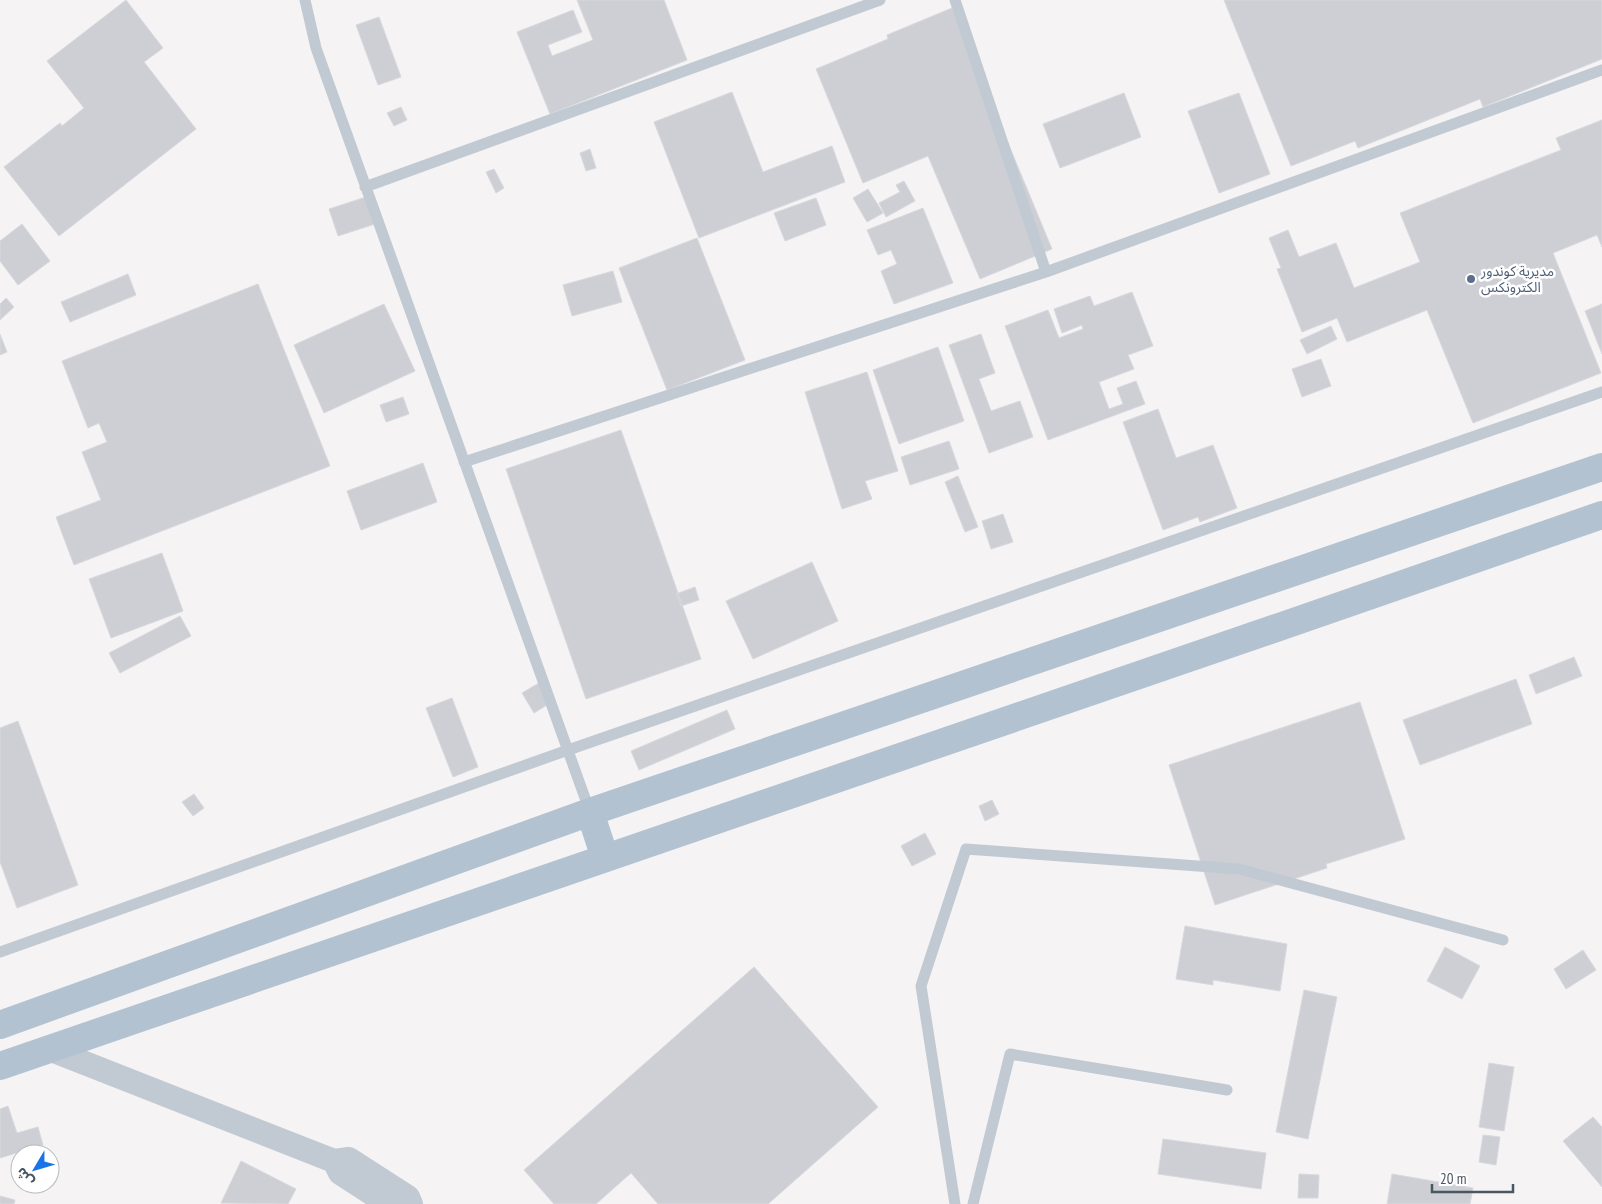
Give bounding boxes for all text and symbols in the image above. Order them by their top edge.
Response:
place label: مديرية كوندور الكترونكس [1480,262,1554,296]
marker: مديرية كوندور الكترونكس [1465,273,1477,285]
north arrow [10,1144,60,1194]
scale bar [1432,1162,1513,1194]
text: ش [12,1164,38,1190]
text: 20 m [1440,1169,1466,1188]

